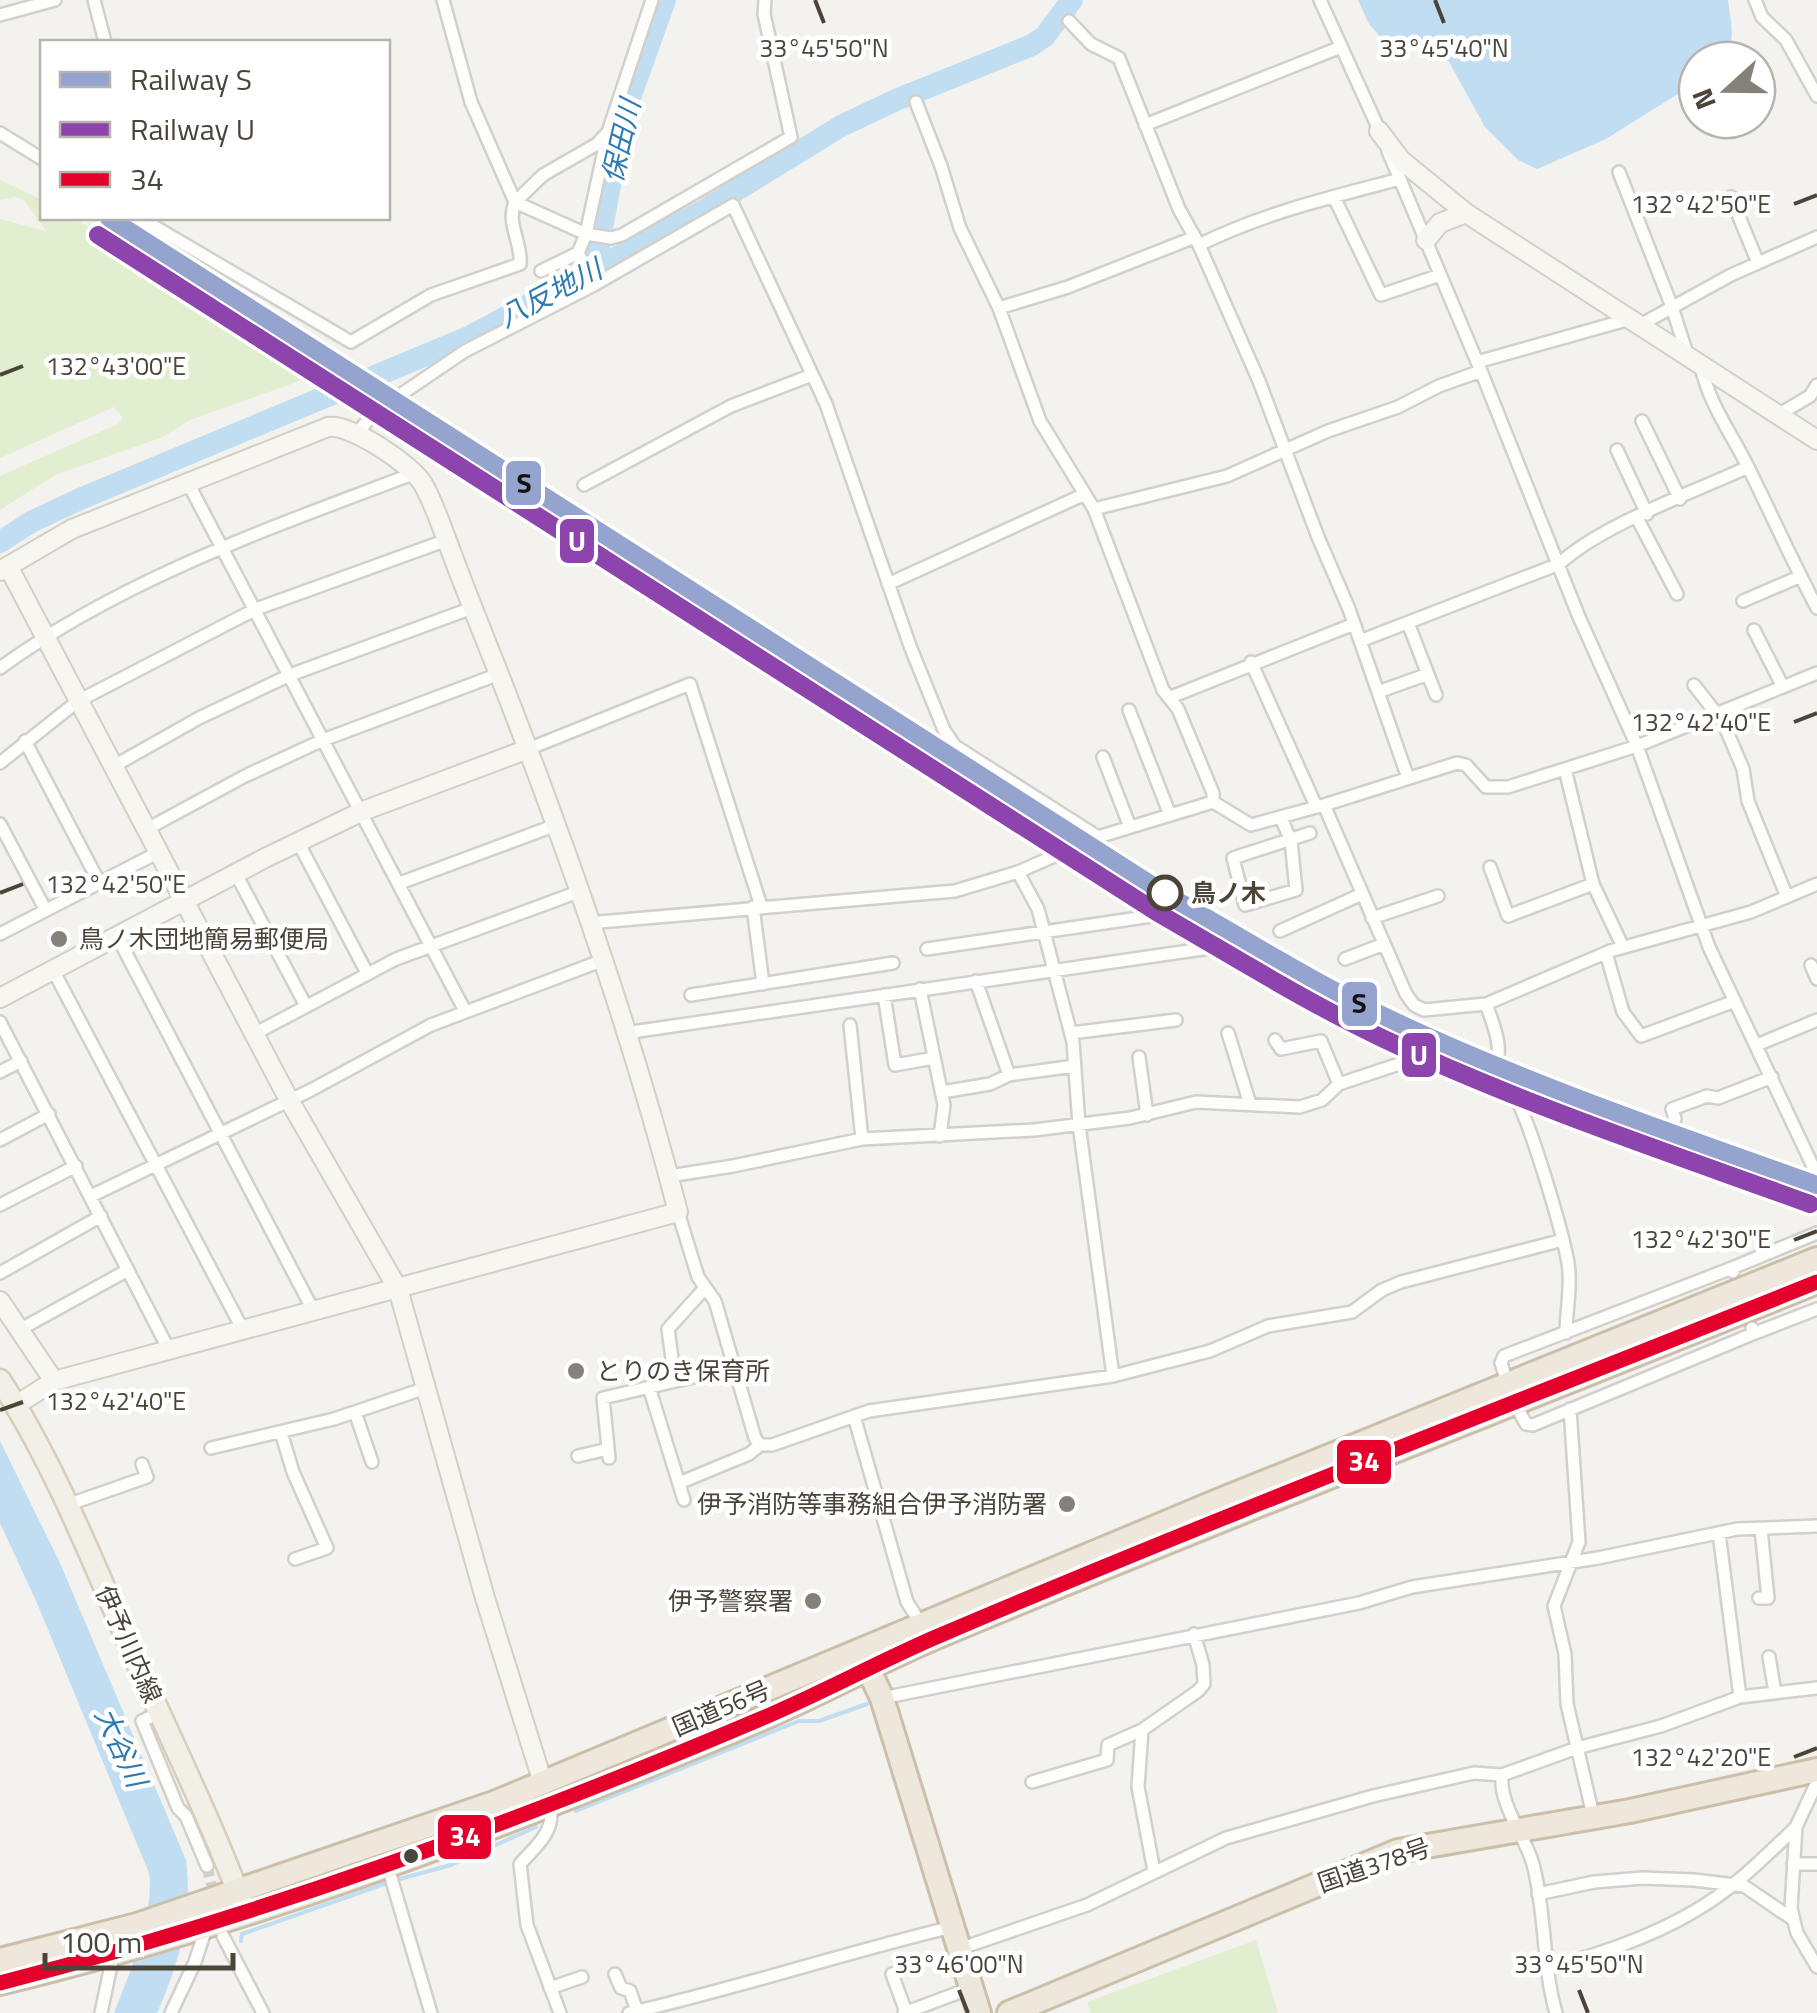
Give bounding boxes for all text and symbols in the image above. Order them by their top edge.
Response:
text: 33°45'50"N [759,29,889,67]
text: 33°45'40"N [1379,29,1509,67]
legend [40,40,390,220]
north arrow [1677,40,1777,140]
text: Railway S [130,56,252,102]
text: N [1680,82,1727,116]
water label: 保田川 [590,92,652,187]
text: Railway U [130,106,255,152]
text: 34 [130,156,164,202]
text: 132°42'50"E [1631,185,1771,223]
water label: 八反地川 [490,246,612,338]
text: 132°43'00"E [46,347,186,385]
line badge: S [504,459,543,507]
text: S [516,461,532,504]
line badge: U [558,517,596,565]
text: U [568,519,586,562]
text: 132°42'40"E [1631,703,1771,741]
text: 132°42'50"E [46,865,186,903]
place label: 鳥ノ木 [1191,874,1266,912]
marker: 鳥ノ木 [1148,876,1182,910]
place label: 鳥ノ木団地簡易郵便局 [79,920,329,958]
marker: 鳥ノ木団地簡易郵便局 [48,928,70,950]
line badge: S [1340,980,1379,1028]
text: S [1351,981,1367,1024]
line badge: U [1400,1031,1438,1079]
text: U [1410,1033,1428,1076]
text: 132°42'30"E [1631,1220,1771,1258]
place label: とりのき保育所 [596,1352,770,1390]
marker: とりのき保育所 [565,1360,587,1382]
text: 132°42'40"E [46,1382,186,1420]
line badge: 34 [1335,1438,1393,1486]
text: 34 [1348,1439,1380,1482]
place label: 伊予消防等事務組合伊予消防署 [697,1485,1047,1523]
marker: 伊予消防等事務組合伊予消防署 [1056,1493,1078,1515]
street label: 伊予川内線 [86,1579,172,1709]
place label: 伊予警察署 [668,1582,793,1620]
marker: 伊予警察署 [802,1590,824,1612]
street label: 国道56号 [666,1670,776,1746]
water label: 大谷川 [84,1700,160,1797]
text: 132°42'20"E [1631,1738,1771,1776]
line badge: 34 [436,1813,493,1861]
text: 34 [449,1814,481,1857]
street label: 国道378号 [1312,1828,1436,1902]
unlabelled marker [401,1846,421,1866]
scale bar [45,1908,232,1970]
text: 100 m [60,1919,142,1965]
text: 33°46'00"N [894,1945,1024,1983]
text: 33°45'50"N [1514,1945,1644,1983]

